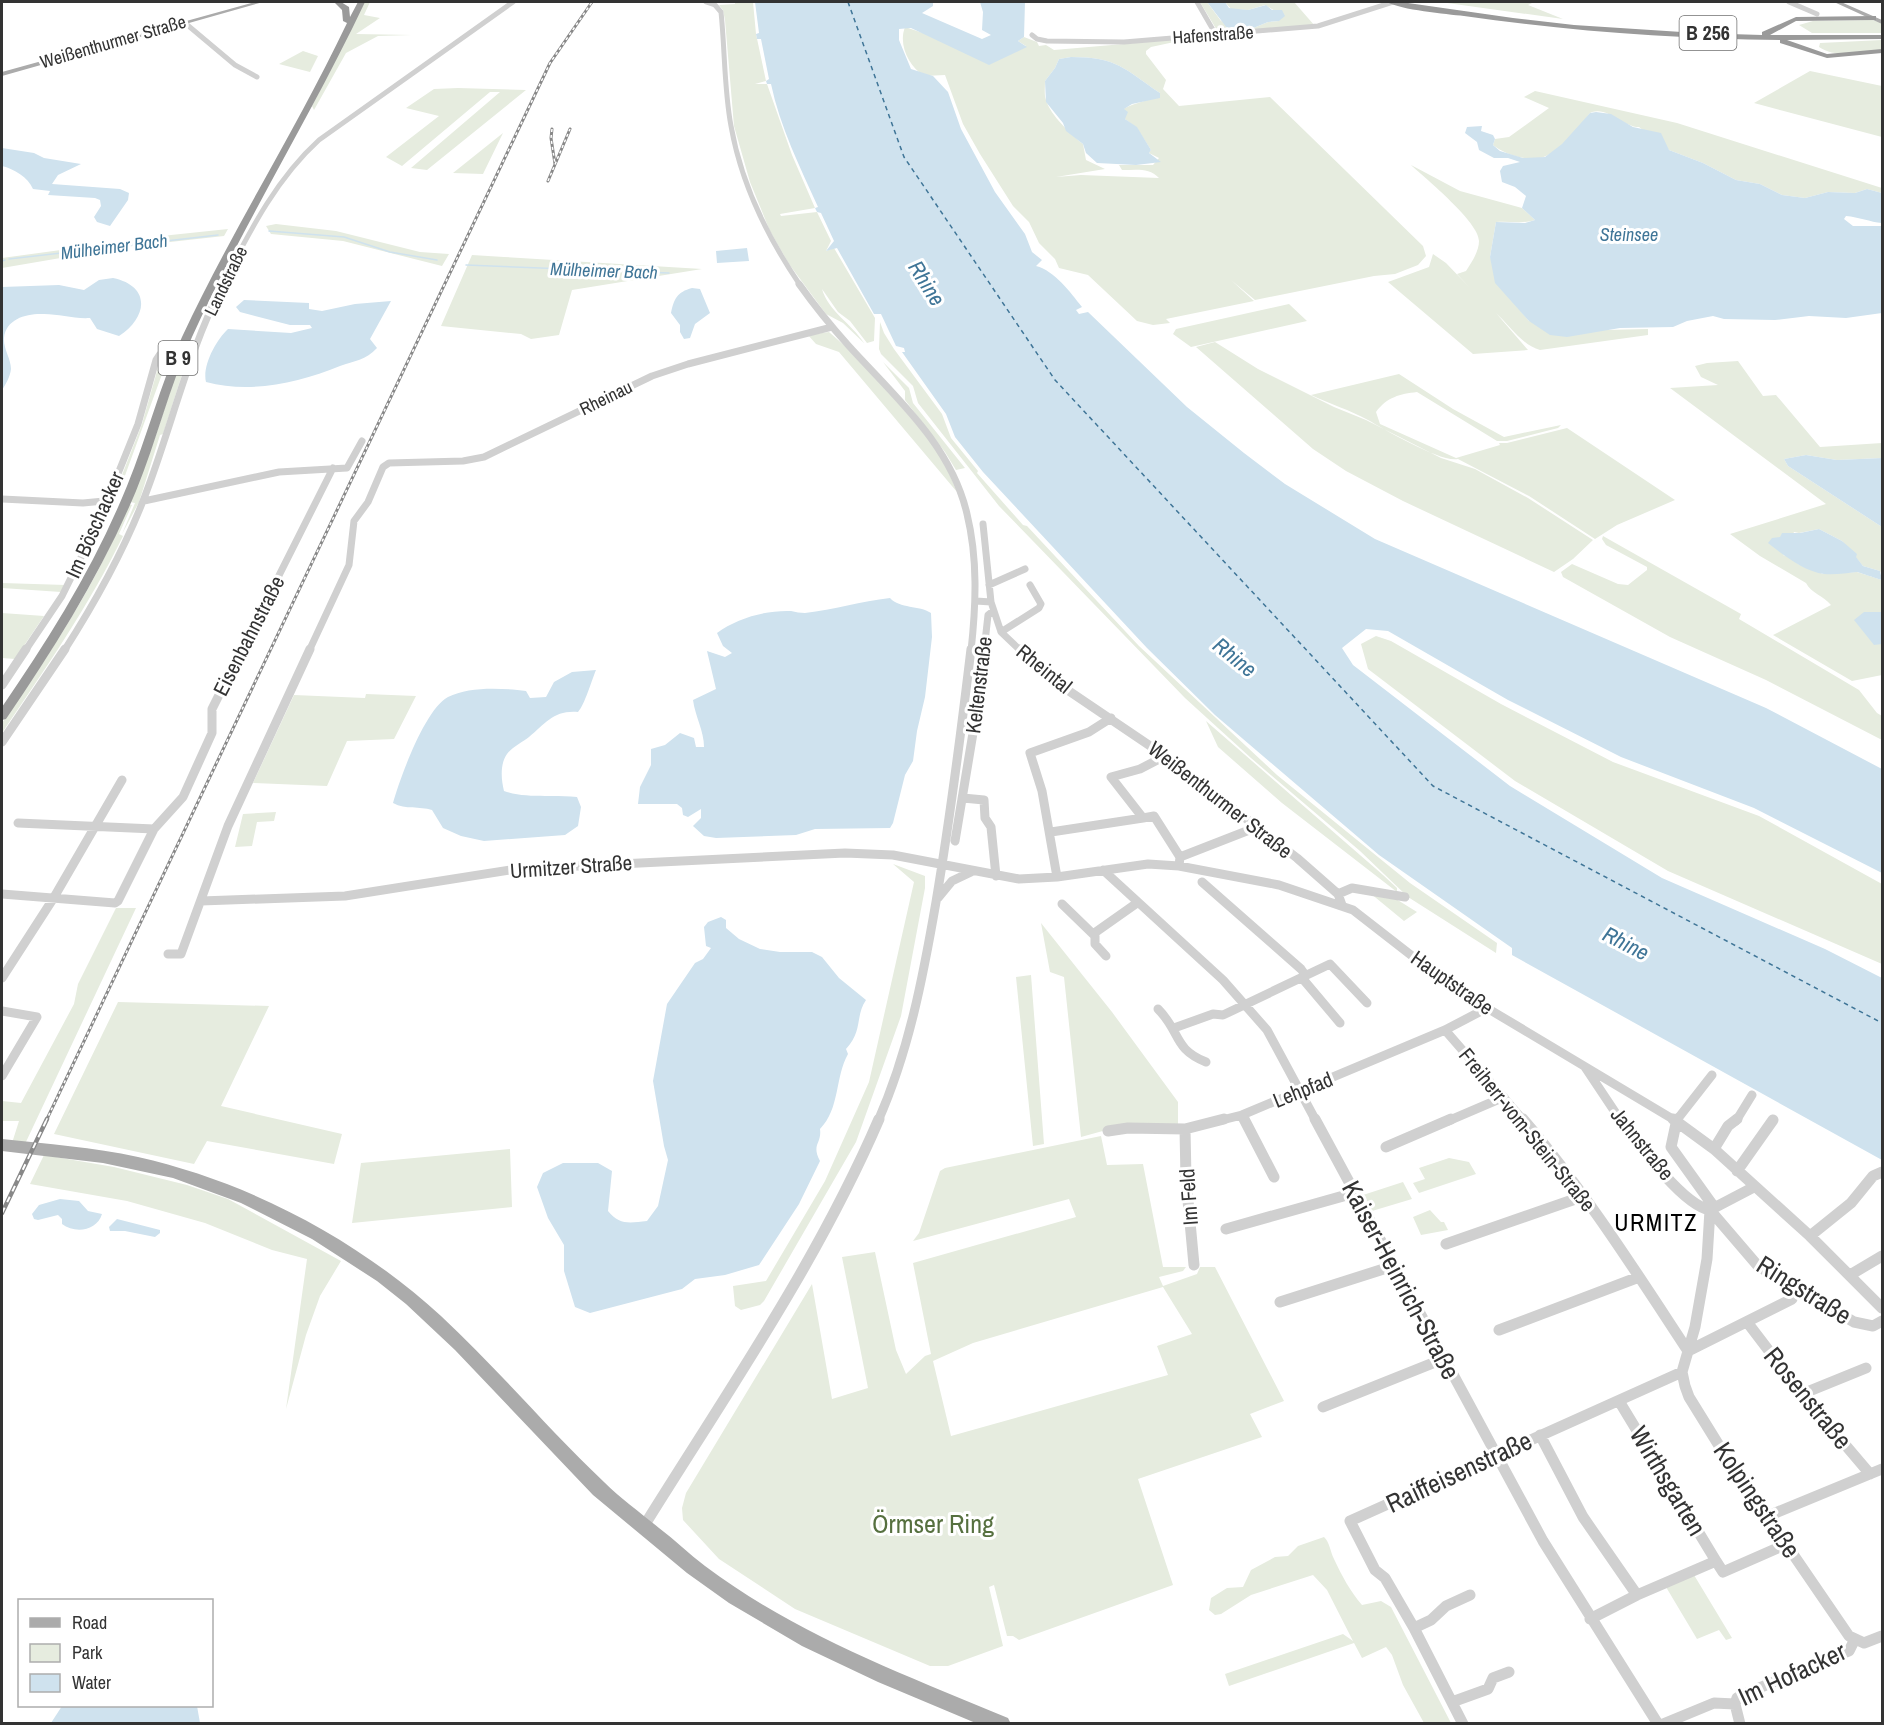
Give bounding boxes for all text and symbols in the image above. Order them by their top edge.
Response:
street label: Weißenthurmer Straße [37,9,189,74]
road number: B 256 [1680,16,1736,50]
street label: Hafenstraße [1172,19,1254,50]
water label: Steinsee [1600,222,1658,247]
water label: Mülheimer Bach [59,228,169,265]
street label: Landstraße [198,242,253,320]
water label: Rhine [902,255,952,311]
water label: Mülheimer Bach [550,256,658,285]
road number: B 9 [158,341,198,375]
street label: Rheinau [575,374,636,421]
street label: Im Böschacker [58,467,131,583]
street label: Eisenbahnstraße [206,571,291,701]
water label: Rhine [1207,630,1263,684]
street label: Keltenstraße [958,635,999,735]
street label: Rheintal [1010,637,1078,700]
street label: Weißenthurmer Straße [1142,734,1298,865]
street label: Urmitzer Straße [509,848,633,885]
water label: Rhine [1598,919,1654,967]
street label: Hauptstraße [1405,944,1499,1022]
street label: Freiherr-vom-Stein-Straße [1452,1042,1602,1218]
street label: Lehpfad [1269,1064,1337,1115]
street label: Jahnstraße [1604,1101,1681,1186]
street label: Im Feld [1172,1168,1205,1226]
street label: Kaiser-Heinrich-Straße [1334,1174,1469,1385]
district label: URMITZ [1614,1206,1698,1238]
street label: Ringstraße [1750,1247,1858,1332]
street label: Rosenstraße [1756,1339,1860,1456]
street label: Wirthsgarten [1622,1419,1715,1542]
street label: Raiffeisenstraße [1380,1422,1537,1521]
street label: Kolpingstraße [1706,1435,1809,1565]
park label: Örmser Ring [872,1506,994,1541]
legend [18,1599,213,1707]
text: Road [72,1610,107,1635]
street label: Im Hofacker [1732,1633,1851,1714]
text: Park [72,1640,103,1665]
text: Water [72,1670,111,1695]

